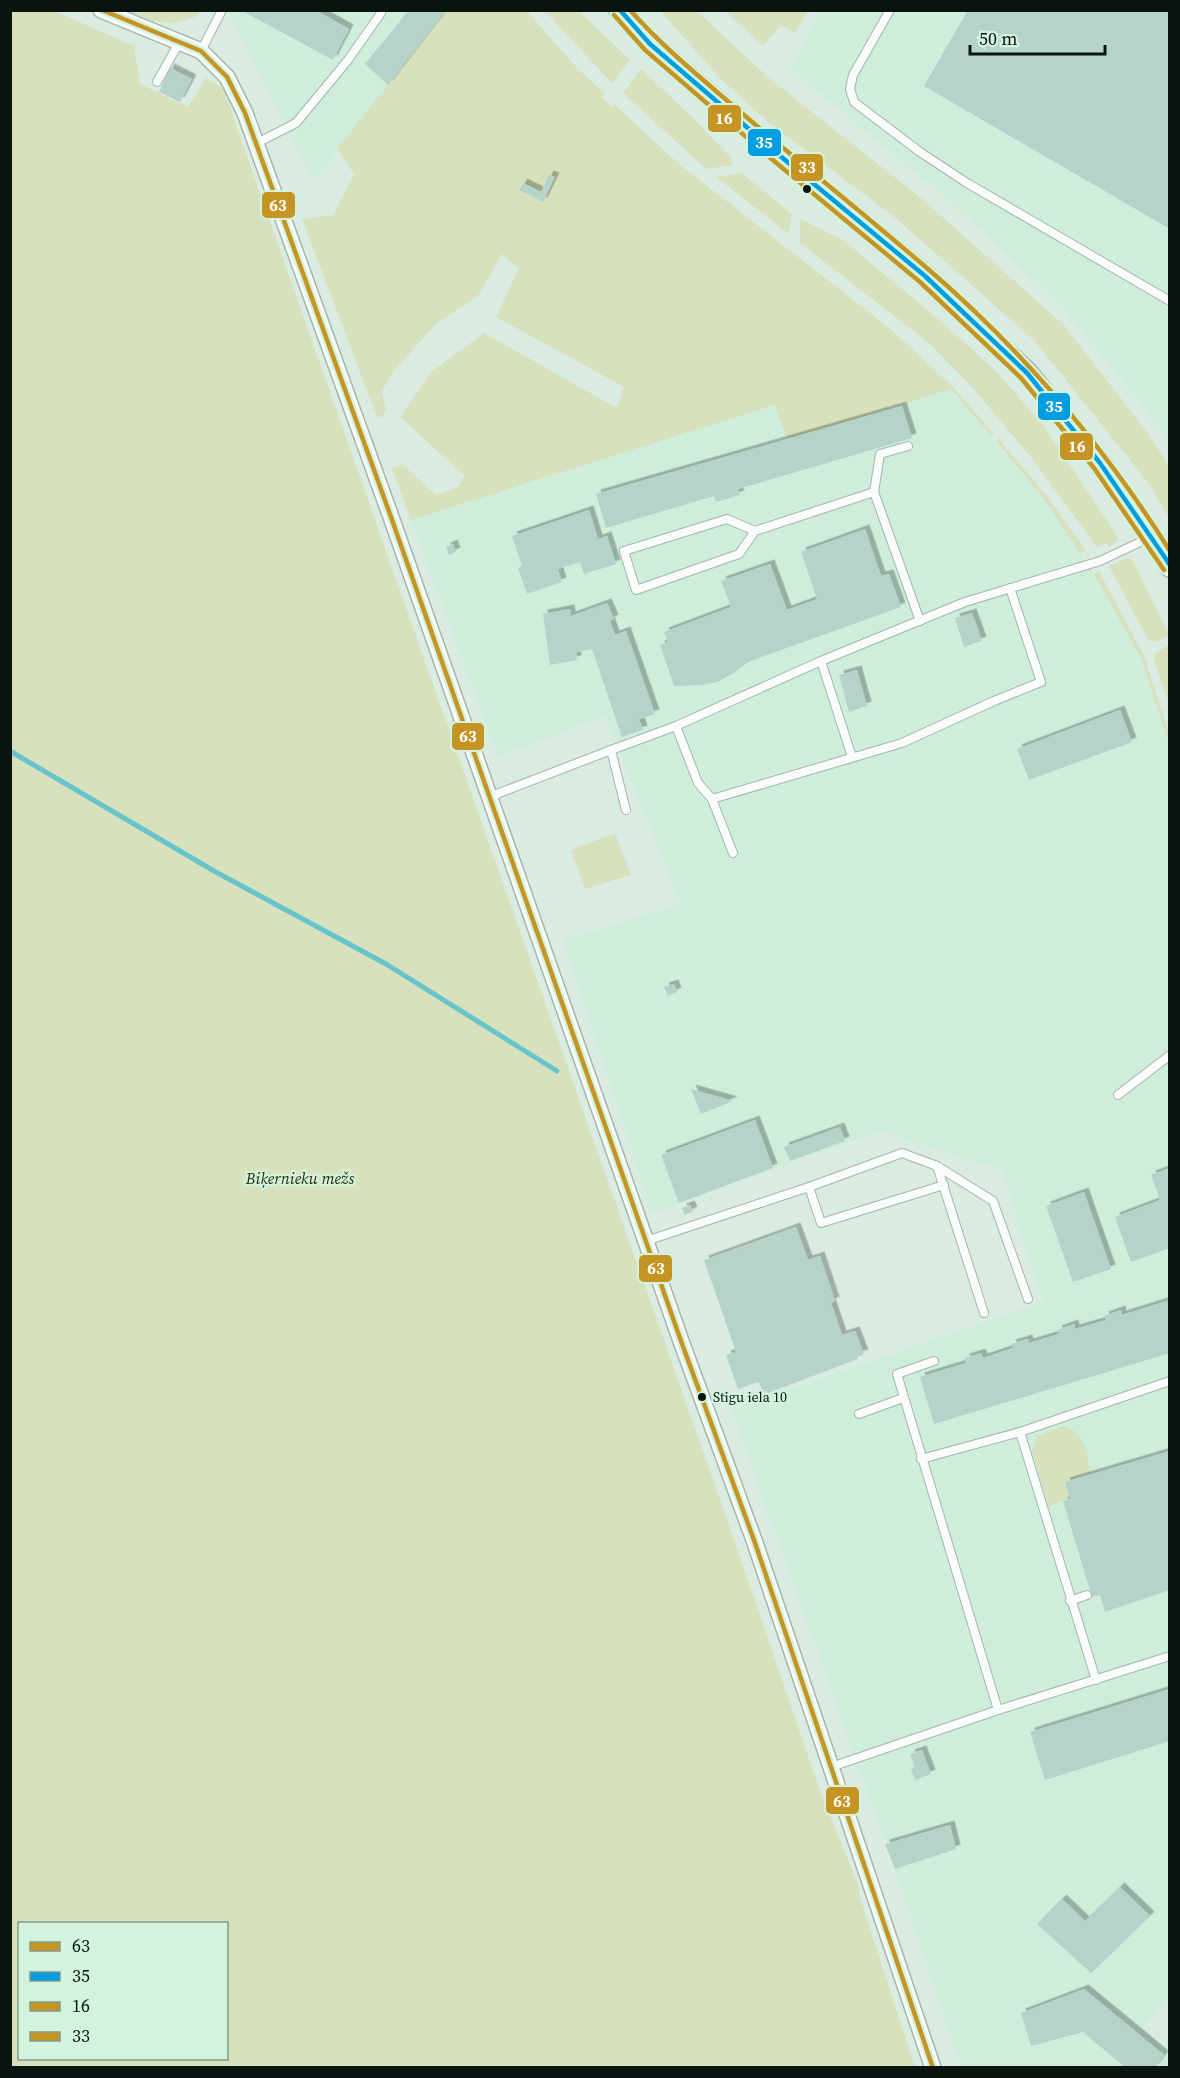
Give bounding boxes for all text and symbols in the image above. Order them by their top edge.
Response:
scale bar [970,18,1105,56]
text: 50 m [979,26,1017,51]
line badge: 16 [707,104,742,133]
text: 16 [715,107,733,129]
line badge: 35 [747,128,782,157]
text: 35 [755,131,773,153]
line badge: 33 [790,153,824,182]
text: 33 [798,156,816,178]
unlabelled marker [801,183,813,195]
line badge: 63 [261,191,296,219]
text: 63 [269,194,287,216]
line badge: 35 [1037,392,1071,421]
text: 35 [1045,395,1063,417]
line badge: 16 [1059,432,1094,461]
text: 16 [1068,435,1086,457]
line badge: 63 [451,722,485,751]
text: 63 [459,725,477,747]
park label: Biķernieku mežs [245,1167,354,1189]
line badge: 63 [638,1254,673,1283]
text: 63 [647,1257,665,1279]
place label: Stigu iela 10 [713,1387,787,1407]
marker: Stigu iela 10 [696,1391,708,1403]
line badge: 63 [825,1786,860,1815]
text: 63 [833,1790,851,1812]
legend [18,1922,228,2060]
text: 63 [72,1933,90,1958]
text: 35 [72,1963,90,1988]
text: 16 [72,1993,90,2018]
text: 33 [72,2023,90,2048]

